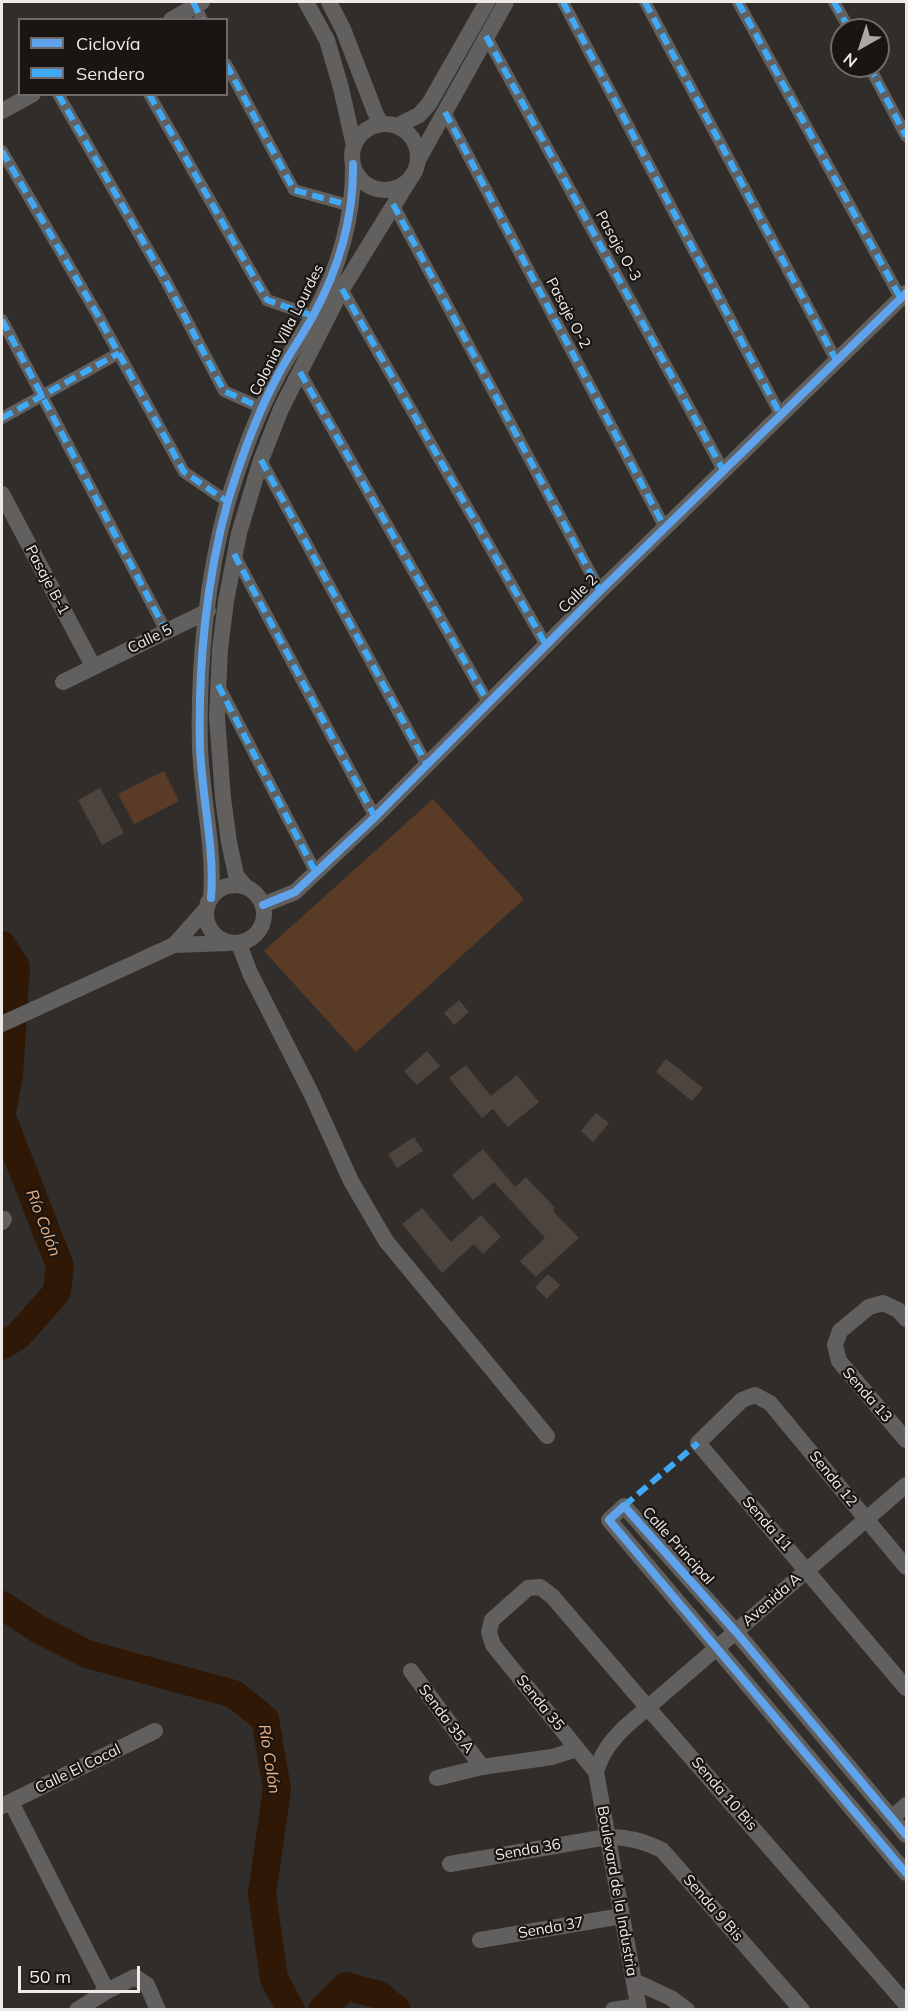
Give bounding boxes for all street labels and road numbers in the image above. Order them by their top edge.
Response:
street label: Pasaje O-3 [591,208,645,284]
street label: Colonia Villa Lourdes [246,261,328,399]
street label: Pasaje O-2 [542,275,594,351]
street label: Pasaje B-1 [21,542,73,618]
street label: Calle 2 [555,571,601,617]
street label: Calle 5 [125,621,175,657]
street label: Senda 13 [838,1364,896,1426]
street label: Senda 12 [805,1448,861,1510]
street label: Senda 11 [738,1493,796,1555]
street label: Calle Principal [638,1503,718,1589]
street label: Avenida A [739,1570,805,1630]
street label: Senda 35 [512,1672,568,1734]
street label: Senda 35 A [414,1681,478,1757]
street label: Calle El Cocal [32,1741,124,1797]
street label: Senda 10 Bis [687,1754,761,1834]
street label: Boulevard de la Industria [593,1804,641,1978]
street label: Senda 36 [494,1835,562,1865]
street label: Senda 9 Bis [679,1871,747,1945]
street label: Senda 37 [517,1913,585,1943]

